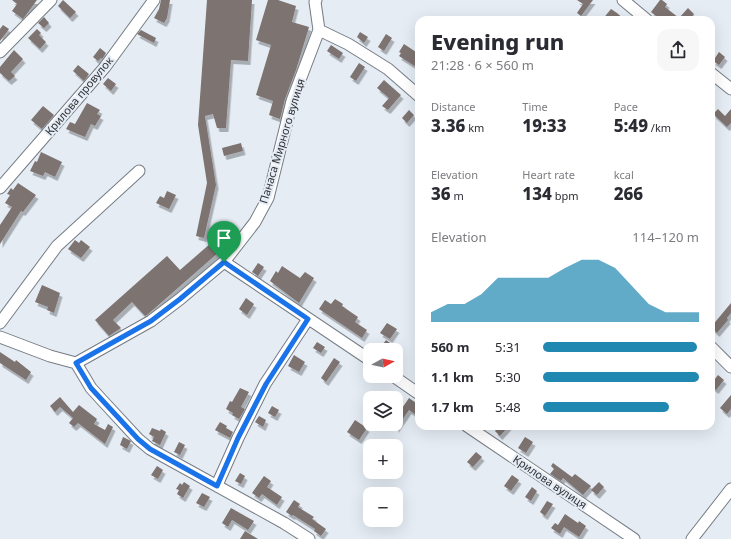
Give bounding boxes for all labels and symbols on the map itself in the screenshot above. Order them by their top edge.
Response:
street label: Крилова провулок [41,53,116,138]
street label: Панаса Мирного вулиця [255,77,308,205]
pin [207,221,241,262]
north arrow [363,343,403,383]
street label: Крилова вулиця [510,451,590,512]

